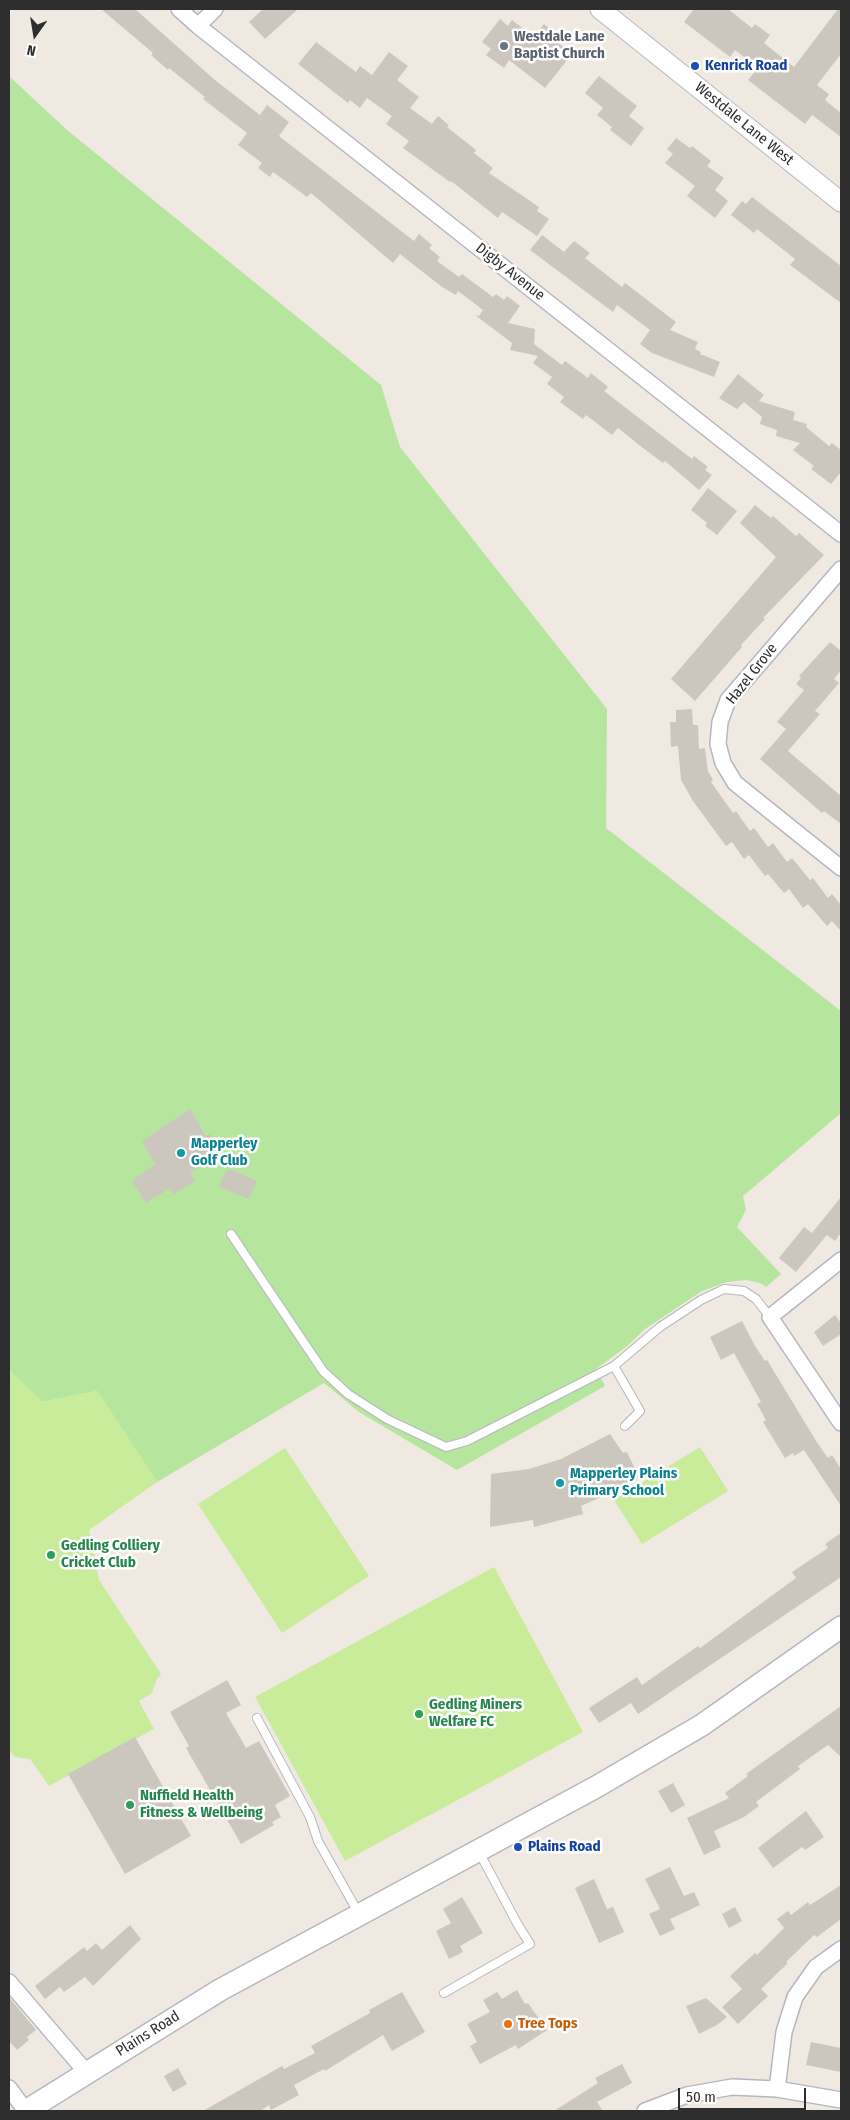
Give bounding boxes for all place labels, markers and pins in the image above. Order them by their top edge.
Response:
place label: Westdale Lane Baptist Church [514,28,605,63]
marker: Westdale Lane Baptist Church [498,40,510,52]
place label: Kenrick Road [705,57,787,75]
marker: Kenrick Road [689,60,701,72]
place label: Mapperley Golf Club [191,1135,257,1170]
marker: Mapperley Golf Club [175,1147,187,1159]
place label: Mapperley Plains Primary School [570,1465,677,1500]
marker: Mapperley Plains Primary School [554,1477,566,1489]
place label: Gedling Colliery Cricket Club [61,1537,160,1572]
marker: Gedling Colliery Cricket Club [45,1549,57,1561]
place label: Gedling Miners Welfare FC [429,1696,522,1731]
marker: Gedling Miners Welfare FC [413,1708,425,1720]
place label: Nuffield Health Fitness & Wellbeing [140,1787,263,1822]
marker: Nuffield Health Fitness & Wellbeing [124,1799,136,1811]
place label: Plains Road [528,1838,601,1856]
marker: Plains Road [512,1841,524,1853]
place label: Tree Tops [518,2015,578,2033]
marker: Tree Tops [502,2018,514,2030]

